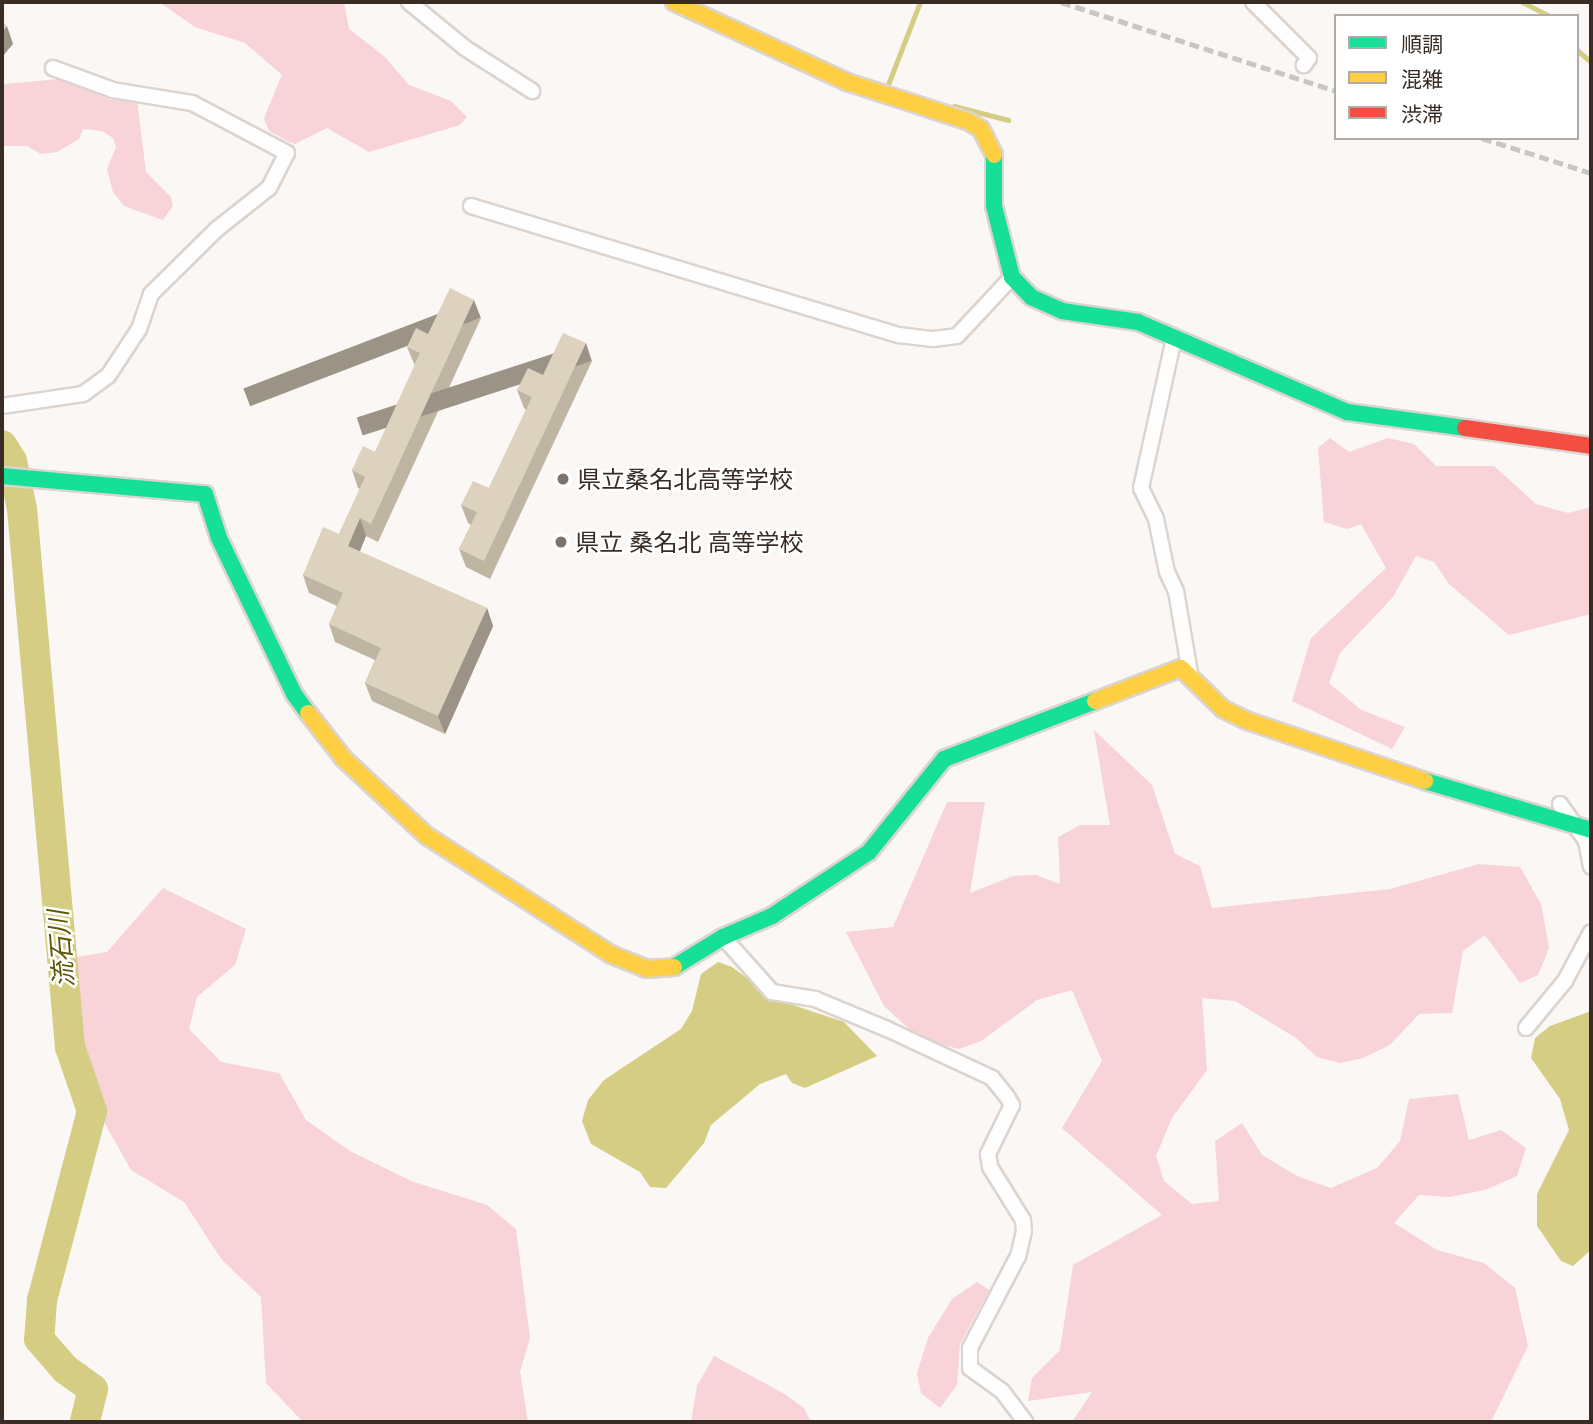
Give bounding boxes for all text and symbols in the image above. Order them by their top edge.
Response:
legend [1334,14,1579,140]
text: 順調 [1401,30,1443,58]
text: 混雑 [1401,65,1443,93]
text: 渋滞 [1401,100,1443,128]
place label: 県立桑名北高等学校 [577,465,793,493]
marker: 県立桑名北高等学校 [555,471,571,487]
place label: 県立 桑名北 高等学校 [575,528,803,556]
marker: 県立 桑名北 高等学校 [553,534,569,550]
water label: 流石川 [42,909,80,989]

